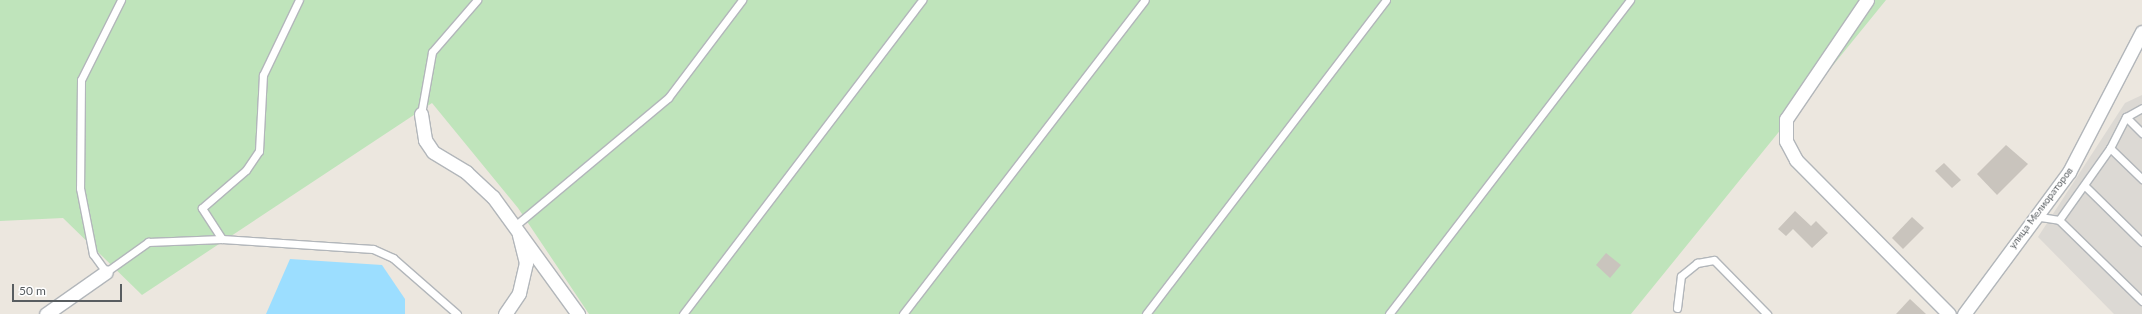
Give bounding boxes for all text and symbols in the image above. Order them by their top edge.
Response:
street label: улица Мелиораторов [2006,165,2076,251]
scale bar [14,276,124,302]
text: 50 m [19,283,46,298]

